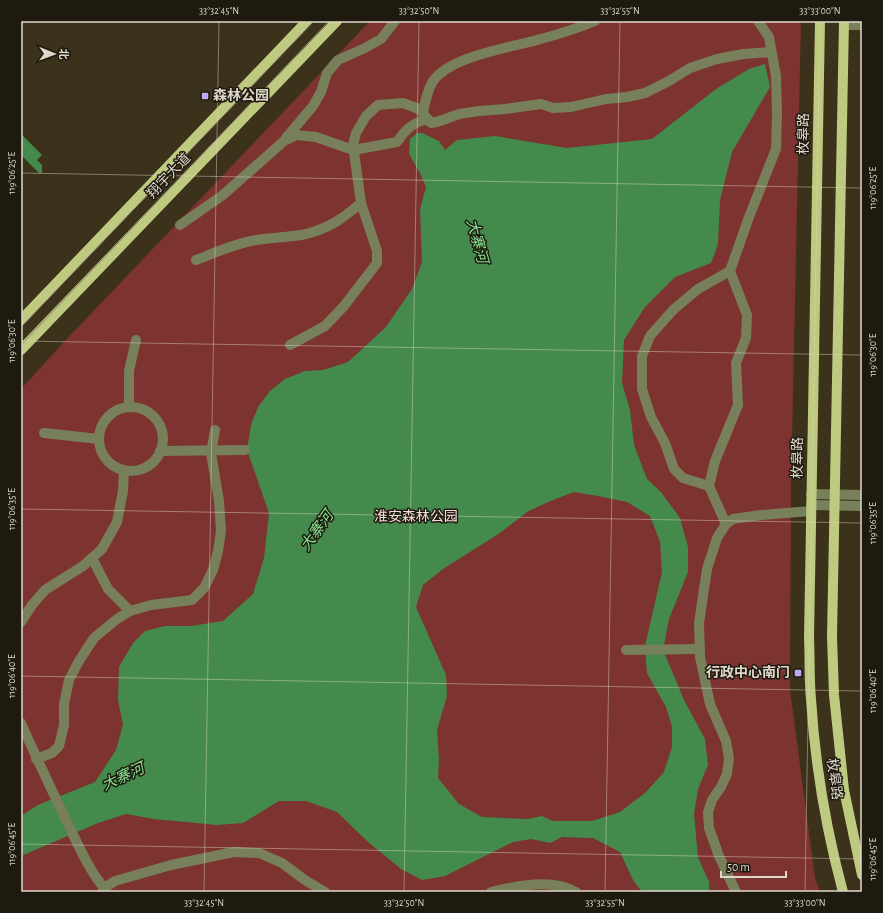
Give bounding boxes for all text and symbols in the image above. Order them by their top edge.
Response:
text: 33°32'45"N [199,6,239,16]
text: 33°32'50"N [399,6,439,16]
text: 33°32'55"N [600,6,640,16]
text: 33°33'00"N [799,6,841,16]
north arrow [34,34,74,74]
text: 北 [58,49,69,60]
place label: 森林公园 [213,88,269,103]
marker: 森林公园 [200,91,210,101]
street label: 枚皋路 [795,113,811,155]
street label: 翔宇大道 [144,150,193,201]
text: 119°06'25"E [7,152,17,194]
text: 119°06'25"E [868,167,878,209]
water label: 大寨河 [464,217,492,268]
text: 119°06'30"E [7,319,17,363]
text: 119°06'30"E [868,333,878,377]
street label: 枚皋路 [789,437,805,479]
text: 119°06'35"E [7,488,17,530]
text: 119°06'35"E [868,502,878,544]
water label: 大寨河 [297,505,338,554]
park label: 淮安森林公园 [374,509,458,524]
text: 119°06'40"E [7,654,17,698]
place label: 行政中心南门 [706,665,790,680]
marker: 行政中心南门 [793,668,803,678]
text: 119°06'40"E [868,669,878,713]
street label: 枚皋路 [824,757,846,801]
water label: 大寨河 [99,759,149,793]
text: 119°06'45"E [7,822,17,865]
text: 119°06'45"E [868,837,878,880]
scale bar [721,853,786,879]
text: 50 m [727,861,750,873]
text: 33°32'45"N [184,898,224,908]
text: 33°32'50"N [384,898,424,908]
text: 33°32'55"N [585,898,625,908]
text: 33°33'00"N [784,898,826,908]

